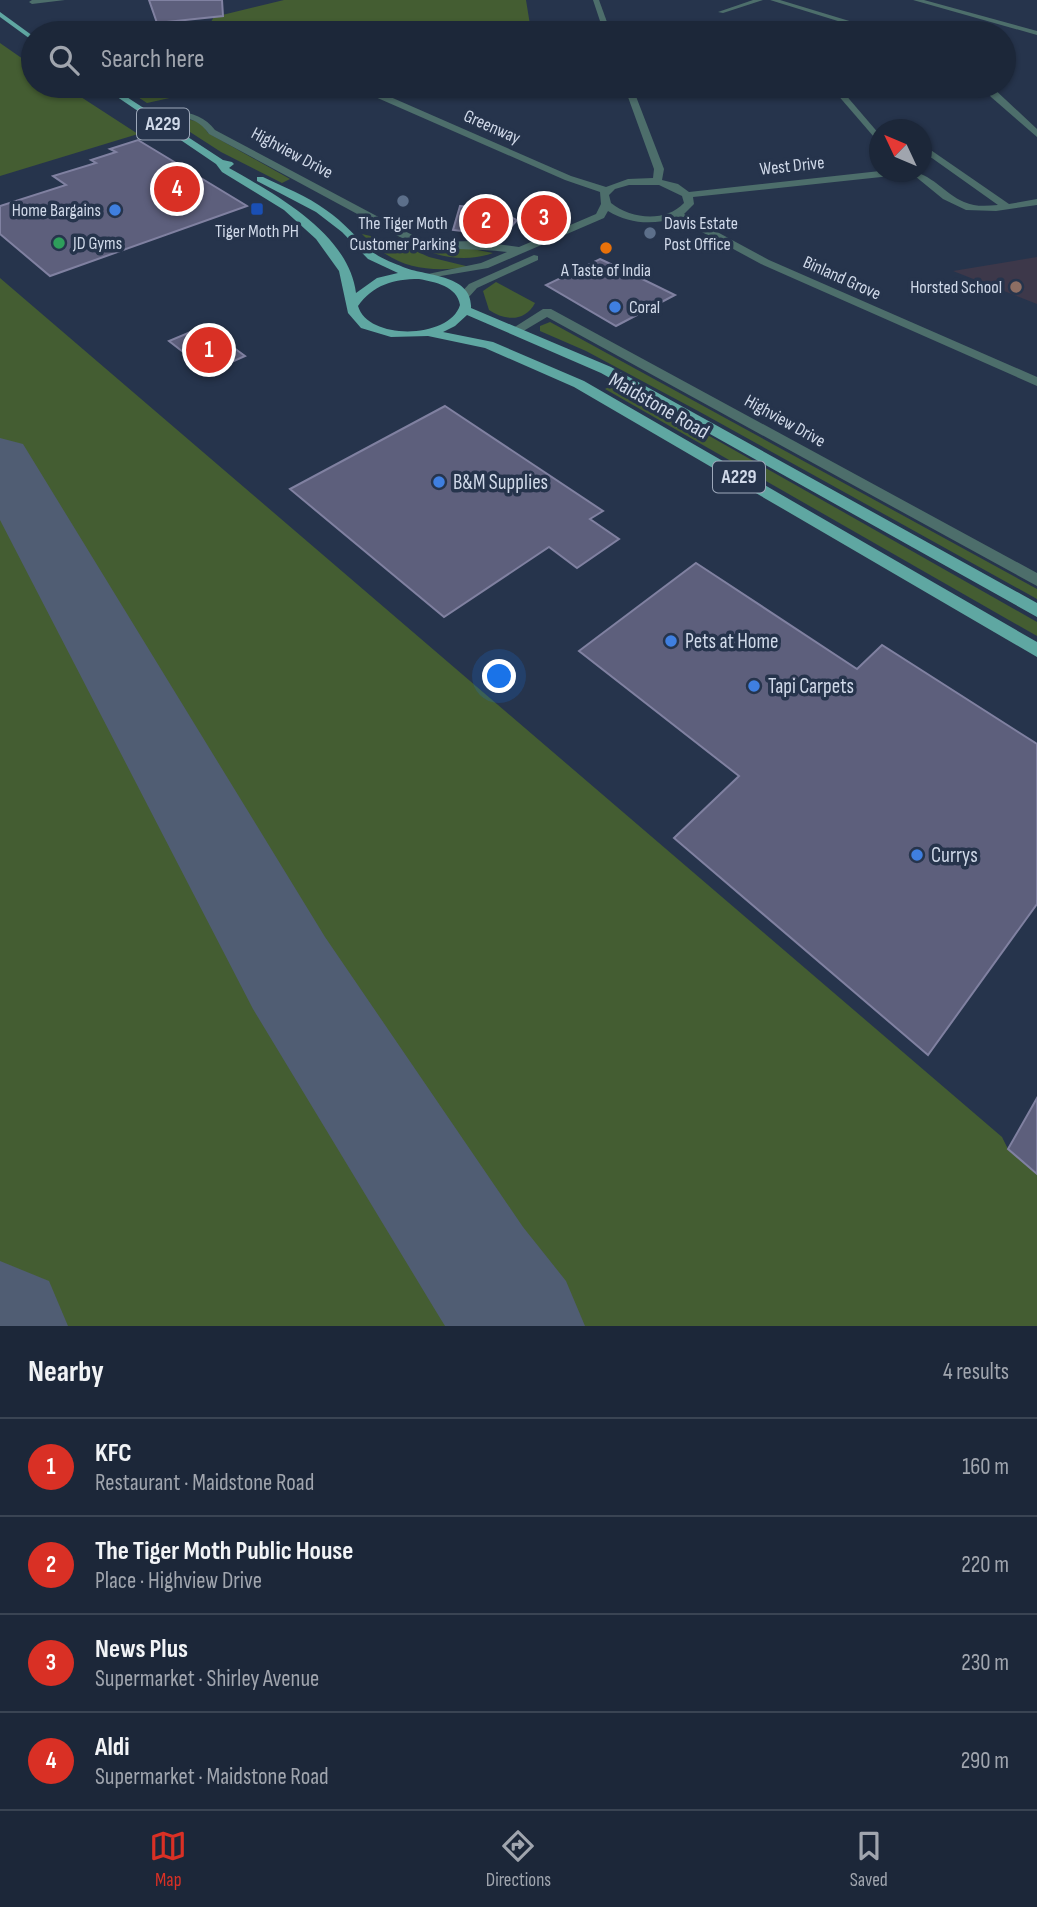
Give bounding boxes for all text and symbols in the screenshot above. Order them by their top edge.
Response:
search box [21,21,1016,98]
icon: search [45,41,83,79]
text: Search here [101,44,204,75]
street label: Greenway [460,105,524,149]
road number: A229 [137,108,189,140]
north arrow [869,119,932,182]
street label: Highview Drive [248,123,336,183]
street label: West Drive [759,152,825,180]
pin: 4 [154,163,200,215]
pin: 3 [521,192,567,244]
marker: The Tiger Moth Customer Parking [395,193,411,209]
pin: 2 [463,195,509,247]
place label: Home Bargains [12,200,101,221]
marker: Tiger Moth PH [249,201,265,217]
marker: Home Bargains [107,202,123,218]
place label: The Tiger Moth Customer Parking [350,213,456,255]
place label: Davis Estate Post Office [664,213,738,255]
place label: Tiger Moth PH [215,221,299,242]
marker: Davis Estate Post Office [642,225,658,241]
place label: JD Gyms [72,233,122,254]
marker: JD Gyms [51,235,67,251]
marker: A Taste of India [598,240,614,256]
street label: Binland Grove [800,252,884,304]
place label: A Taste of India [560,260,651,281]
place label: Horsted School [910,277,1002,298]
marker: Horsted School [1008,279,1024,295]
place label: Coral [629,297,660,318]
marker: Coral [607,299,623,315]
pin: 1 [186,324,232,376]
street label: Maidstone Road [604,367,714,445]
street label: Highview Drive [741,390,829,452]
road number: A229 [713,462,765,492]
place label: B&M Supplies [453,470,548,495]
marker: B&M Supplies [431,474,447,490]
place label: Pets at Home [685,629,779,654]
marker: Pets at Home [663,633,679,649]
your location [482,659,516,693]
place label: Tapi Carpets [768,674,854,699]
marker: Tapi Carpets [746,678,762,694]
place label: Currys [931,843,978,868]
marker: Currys [909,847,925,863]
text: Nearby [28,1354,104,1390]
text: 4 results [943,1358,1009,1386]
text: KFC [95,1438,132,1469]
text: 1 [46,1453,56,1481]
text: 160 m [962,1453,1009,1481]
text: Restaurant · Maidstone Road [95,1469,314,1497]
text: The Tiger Moth Public House [95,1536,353,1567]
text: 2 [46,1551,56,1579]
text: 220 m [961,1551,1009,1579]
text: Place · Highview Drive [95,1567,262,1595]
text: News Plus [95,1634,188,1665]
text: 3 [46,1649,56,1677]
text: 230 m [961,1649,1009,1677]
text: Supermarket · Shirley Avenue [95,1665,319,1693]
text: Aldi [95,1732,129,1763]
text: 4 [46,1747,56,1775]
text: 290 m [961,1747,1009,1775]
text: Supermarket · Maidstone Road [95,1763,329,1791]
tab: Map [149,1827,187,1892]
tab: Directions [486,1827,551,1892]
tab: Saved [850,1827,888,1892]

